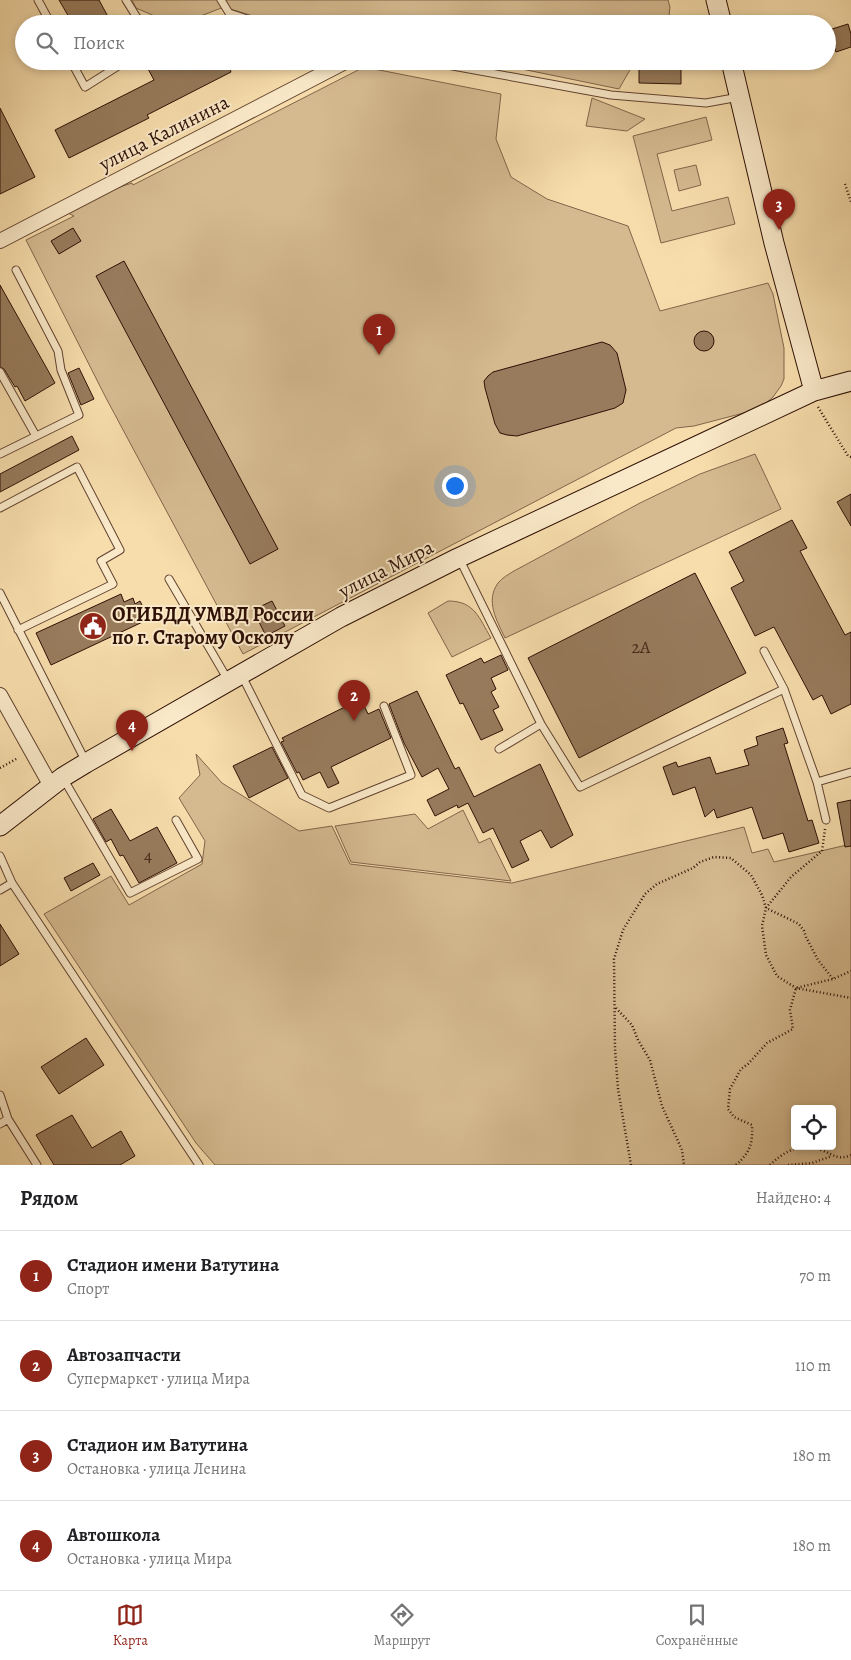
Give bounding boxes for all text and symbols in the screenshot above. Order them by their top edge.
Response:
search box [15,15,836,70]
icon: search [33,29,61,57]
text: Поиск [73,30,125,56]
street label: улица Калинина [93,88,234,178]
pin: 3 [763,189,795,230]
pin: 1 [363,314,395,355]
your location [442,473,468,499]
street label: улица Мира [333,533,439,605]
place label: ОГИБДД УМВД России по г. Старому Осколу [112,601,314,651]
public building icon: ОГИБДД УМВД России по г. Старому Осколу [78,611,108,641]
house number: 2А [631,635,651,659]
pin: 2 [338,680,370,721]
pin: 4 [116,710,148,751]
house number: 4 [144,843,152,867]
map controls [791,1105,836,1150]
button: locate [791,1105,836,1150]
text: Рядом [20,1184,78,1212]
text: Найдено: 4 [756,1187,831,1209]
text: Стадион имени Ватутина [67,1252,279,1278]
text: 1 [33,1265,39,1287]
text: 70 m [799,1265,831,1287]
text: Спорт [67,1278,109,1300]
text: Автозапчасти [67,1342,181,1368]
text: 2 [32,1355,40,1377]
text: 110 m [795,1355,831,1377]
text: Супермаркет · улица Мира [67,1368,250,1390]
text: Стадион им Ватутина [67,1432,248,1458]
text: 3 [33,1445,39,1467]
text: 180 m [793,1445,831,1467]
text: Остановка · улица Ленина [67,1458,246,1480]
text: Автошкола [67,1522,160,1548]
text: 4 [32,1535,40,1557]
text: 180 m [793,1535,831,1557]
text: Остановка · улица Мира [67,1548,232,1570]
tab: Карта [113,1601,148,1650]
tab: Маршрут [374,1601,430,1650]
tab: Сохранённые [656,1601,738,1650]

